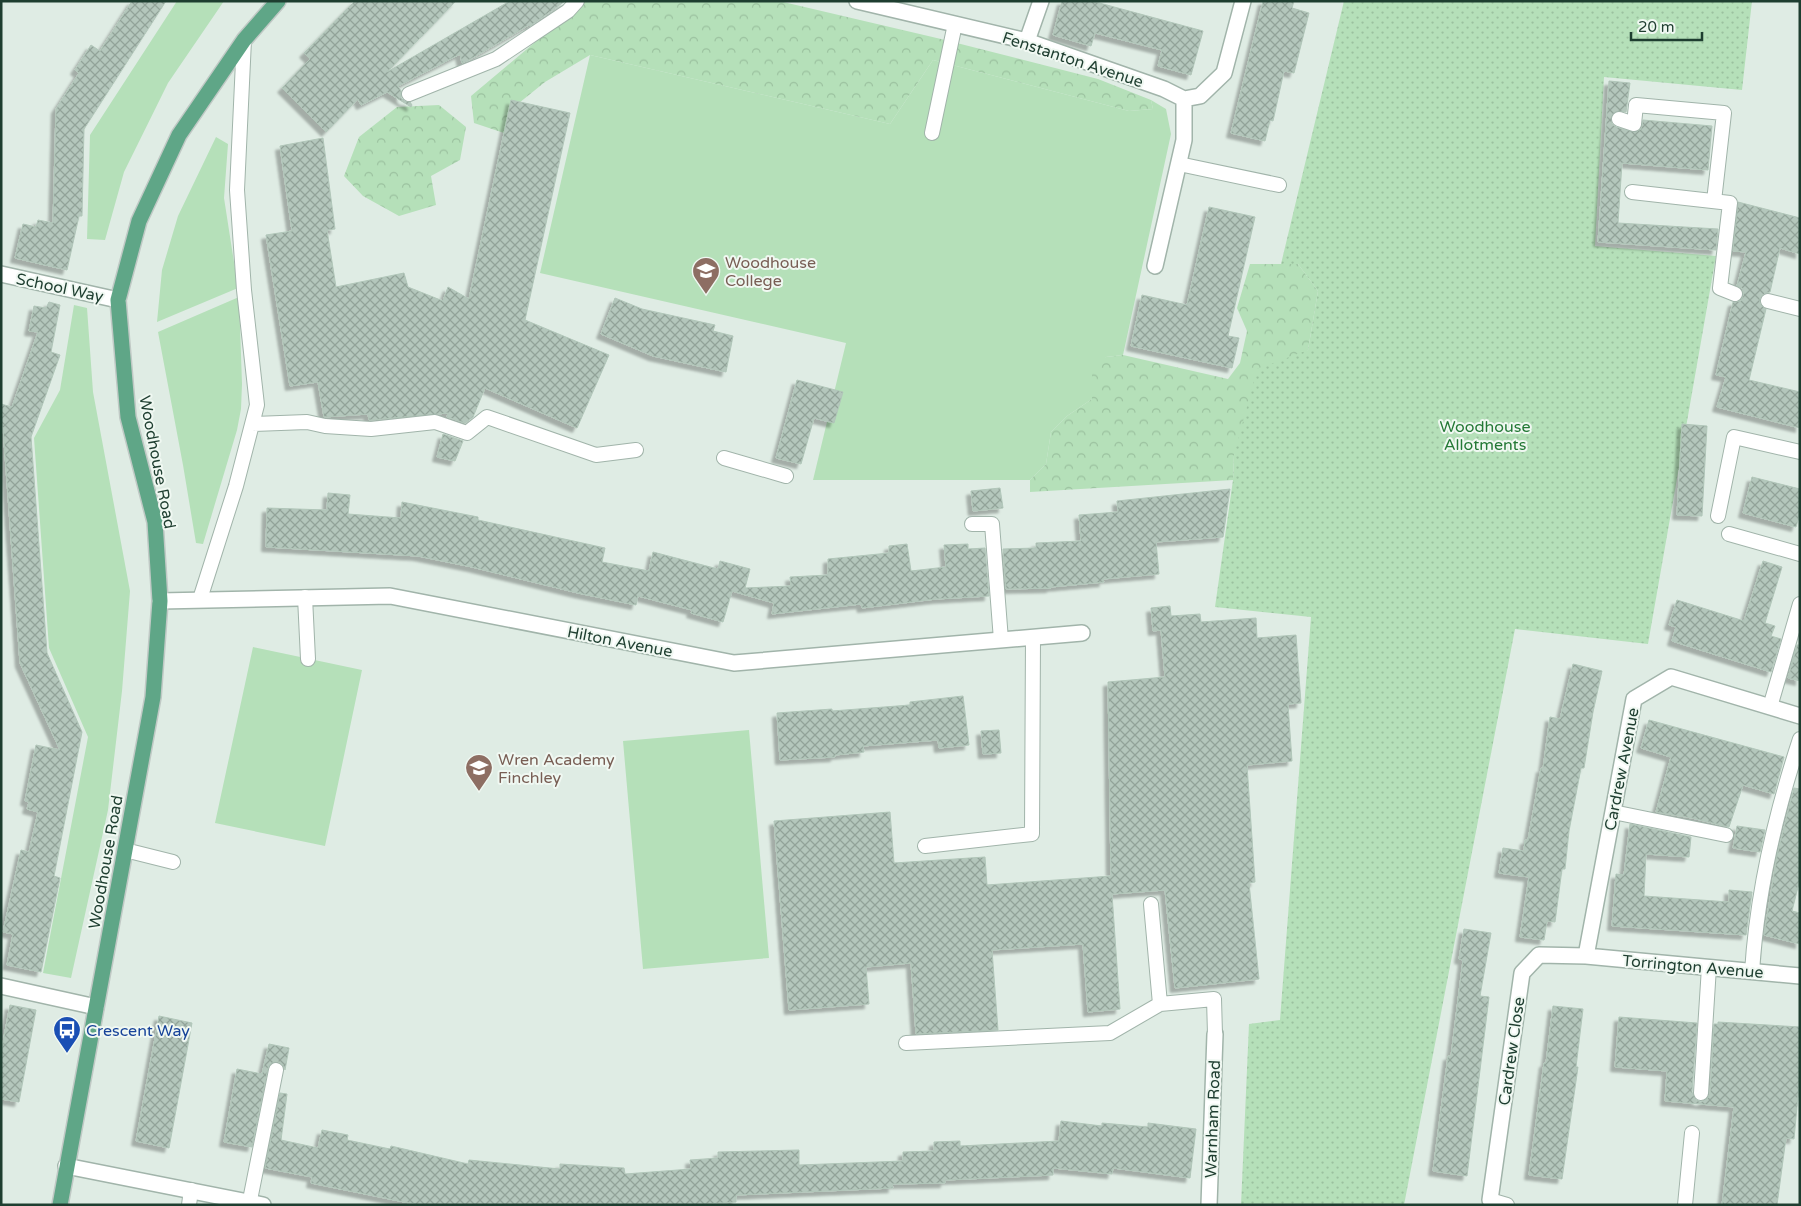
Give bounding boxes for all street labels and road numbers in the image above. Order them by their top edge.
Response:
street label: Fenstanton Avenue [1000,28,1146,92]
street label: School Way [14,269,106,307]
street label: Woodhouse Road [134,394,180,531]
street label: Hilton Avenue [565,622,674,662]
street label: Cardrew Avenue [1600,706,1644,832]
street label: Woodhouse Road [84,794,128,931]
street label: Torrington Avenue [1622,951,1764,983]
street label: Cardrew Close [1494,996,1530,1107]
street label: Warnham Road [1201,1060,1225,1178]

